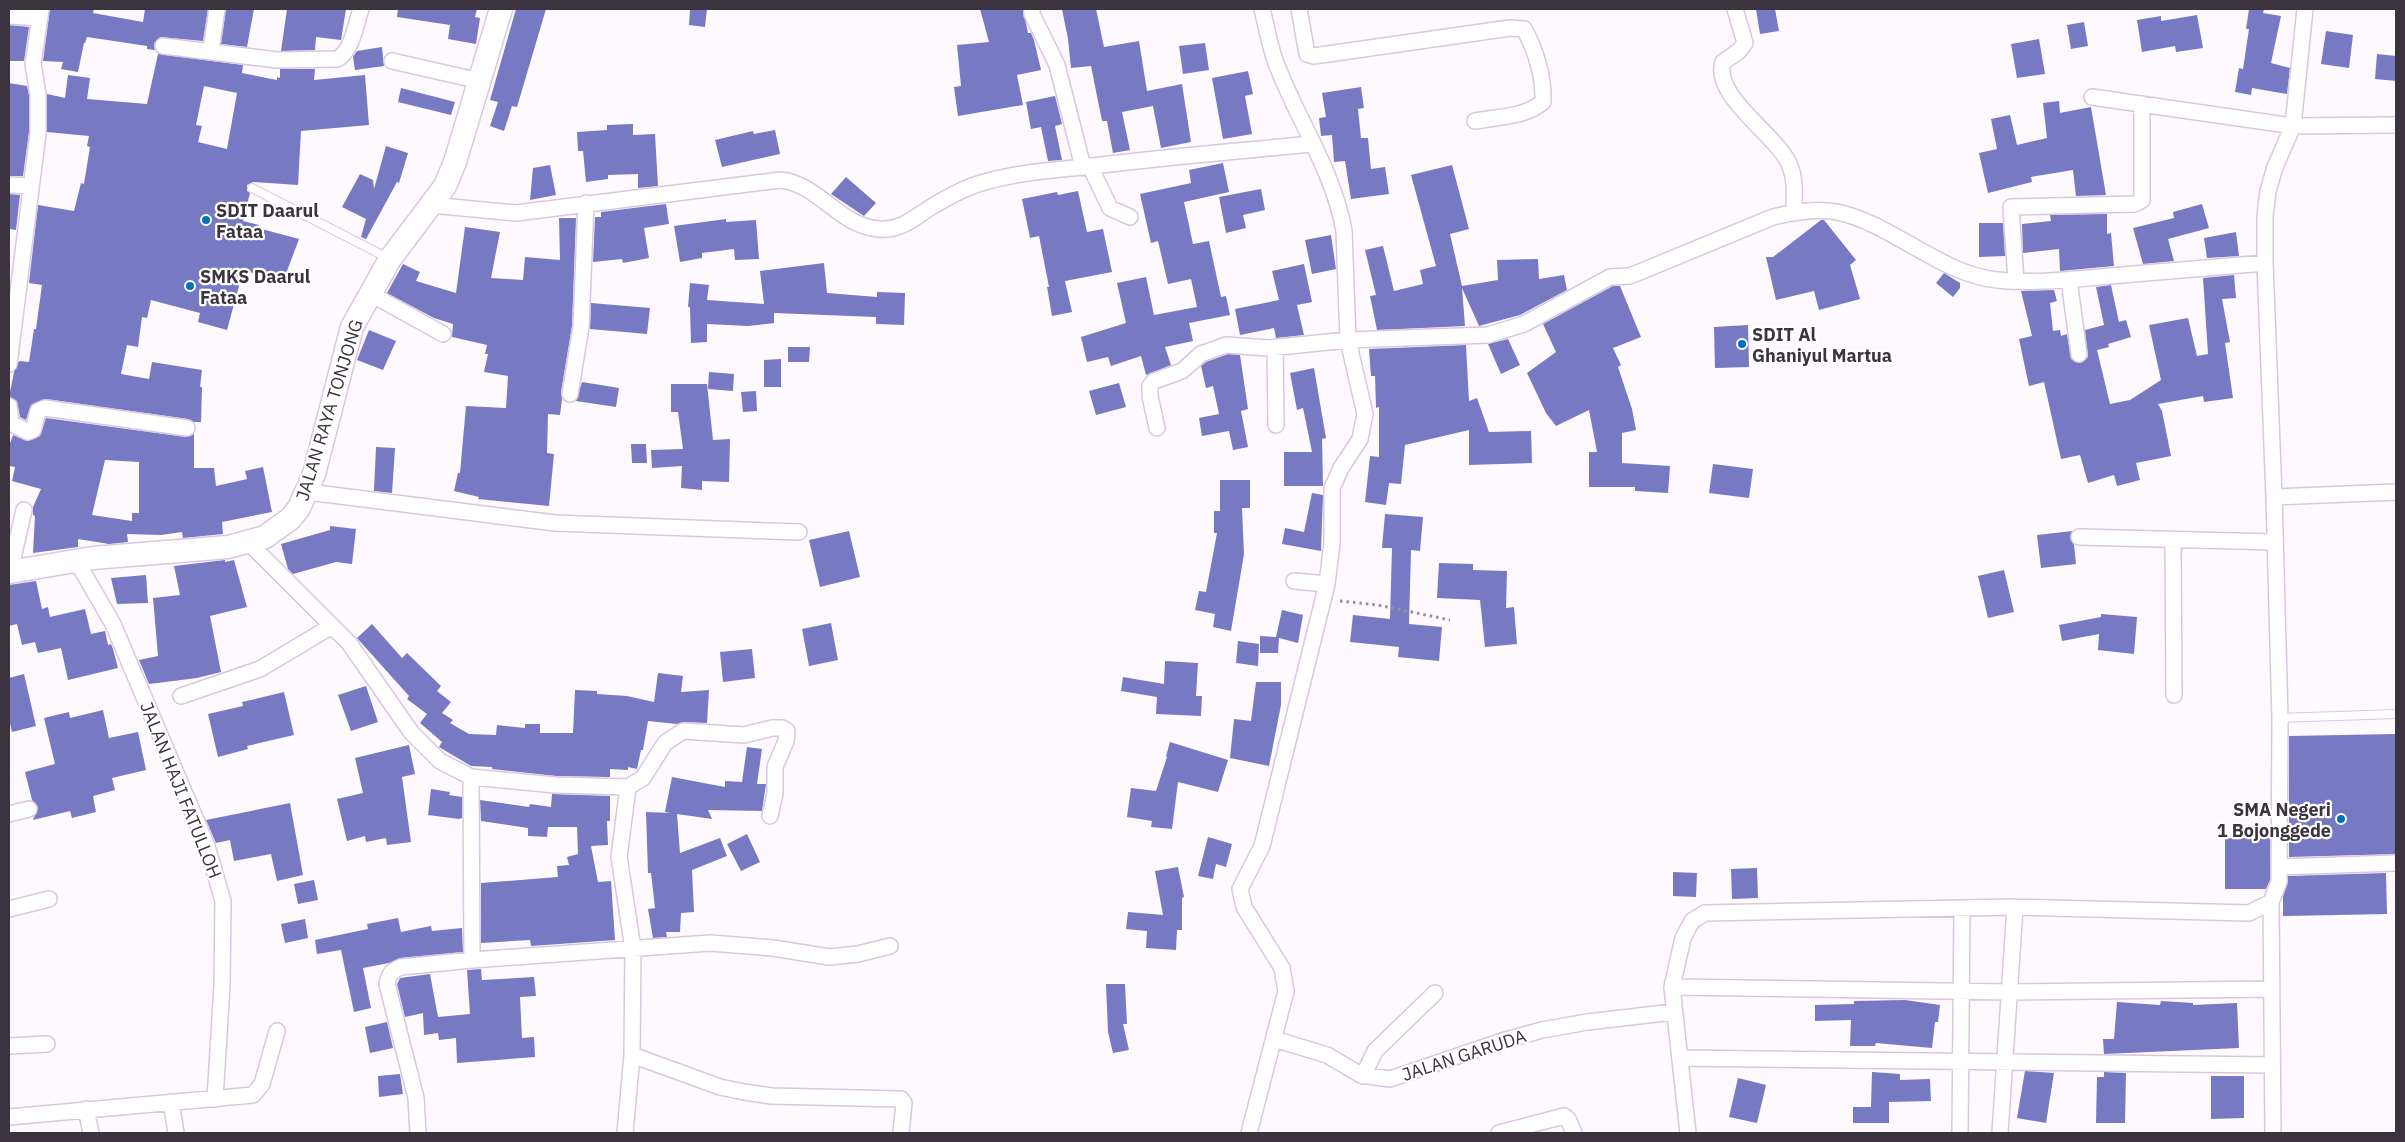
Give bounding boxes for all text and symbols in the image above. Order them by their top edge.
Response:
place label: SDIT Daarul Fataa [216,199,319,243]
marker: SDIT Daarul Fataa [200,214,212,226]
place label: SMKS Daarul Fataa [200,265,311,309]
marker: SMKS Daarul Fataa [184,280,196,292]
street label: JALAN RAYA TONJONG [290,316,368,504]
place label: SDIT Al Ghaniyul Martua [1752,323,1892,367]
marker: SDIT Al Ghaniyul Martua [1736,338,1748,350]
street label: JALAN HAJI FATULLOH [135,698,227,882]
place label: SMA Negeri 1 Bojonggede [2217,798,2331,842]
marker: SMA Negeri 1 Bojonggede [2335,813,2347,825]
street label: JALAN GARUDA [1399,1024,1530,1086]

